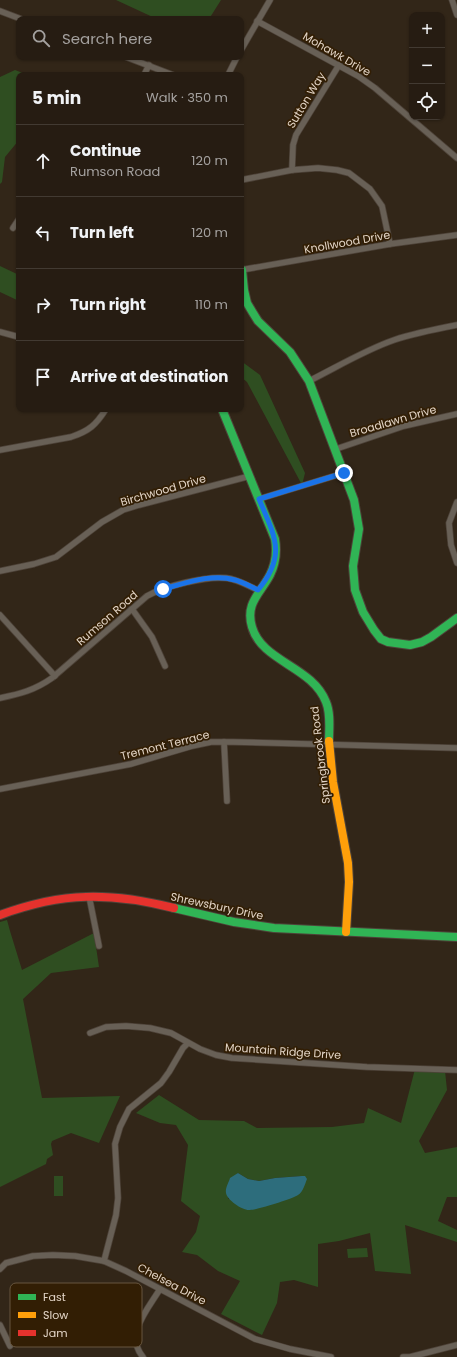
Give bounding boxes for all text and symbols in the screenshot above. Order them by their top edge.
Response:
map controls [409,12,445,120]
button: + [409,12,445,48]
search box [16,16,244,60]
icon: search [30,27,52,49]
text: Search here [62,28,152,49]
street label: Mohawk Drive [300,28,374,80]
button: − [409,48,445,84]
street label: Sutton Way [283,68,329,131]
button: locate [409,84,445,120]
text: 5 min [32,86,81,110]
text: Walk · 350 m [146,88,228,107]
text: Continue [70,140,141,161]
icon: ahead [32,150,54,172]
text: 120 m [191,151,228,170]
text: Rumson Road [70,162,160,181]
icon: left [32,222,54,244]
text: Turn left [70,222,134,243]
text: 120 m [191,223,228,242]
street label: Knollwood Drive [303,227,391,257]
icon: right [32,294,54,316]
text: Turn right [70,294,146,315]
text: 110 m [195,295,228,314]
icon: arrive [32,366,54,388]
text: Arrive at destination [70,366,228,387]
street label: Broadlawn Drive [348,401,438,441]
route end [335,464,353,482]
street label: Birchwood Drive [118,470,208,510]
route start [154,580,172,598]
street label: Rumson Road [73,587,141,649]
street label: Springbrook Road [306,705,334,805]
street label: Tremont Terrace [119,726,211,764]
street label: Shrewsbury Drive [169,888,265,924]
street label: Mountain Ridge Drive [224,1039,342,1063]
street label: Chelsea Drive [135,1259,209,1309]
legend [10,1283,142,1347]
text: Fast [43,1289,66,1305]
text: Slow [43,1307,68,1323]
text: Jam [43,1325,68,1341]

